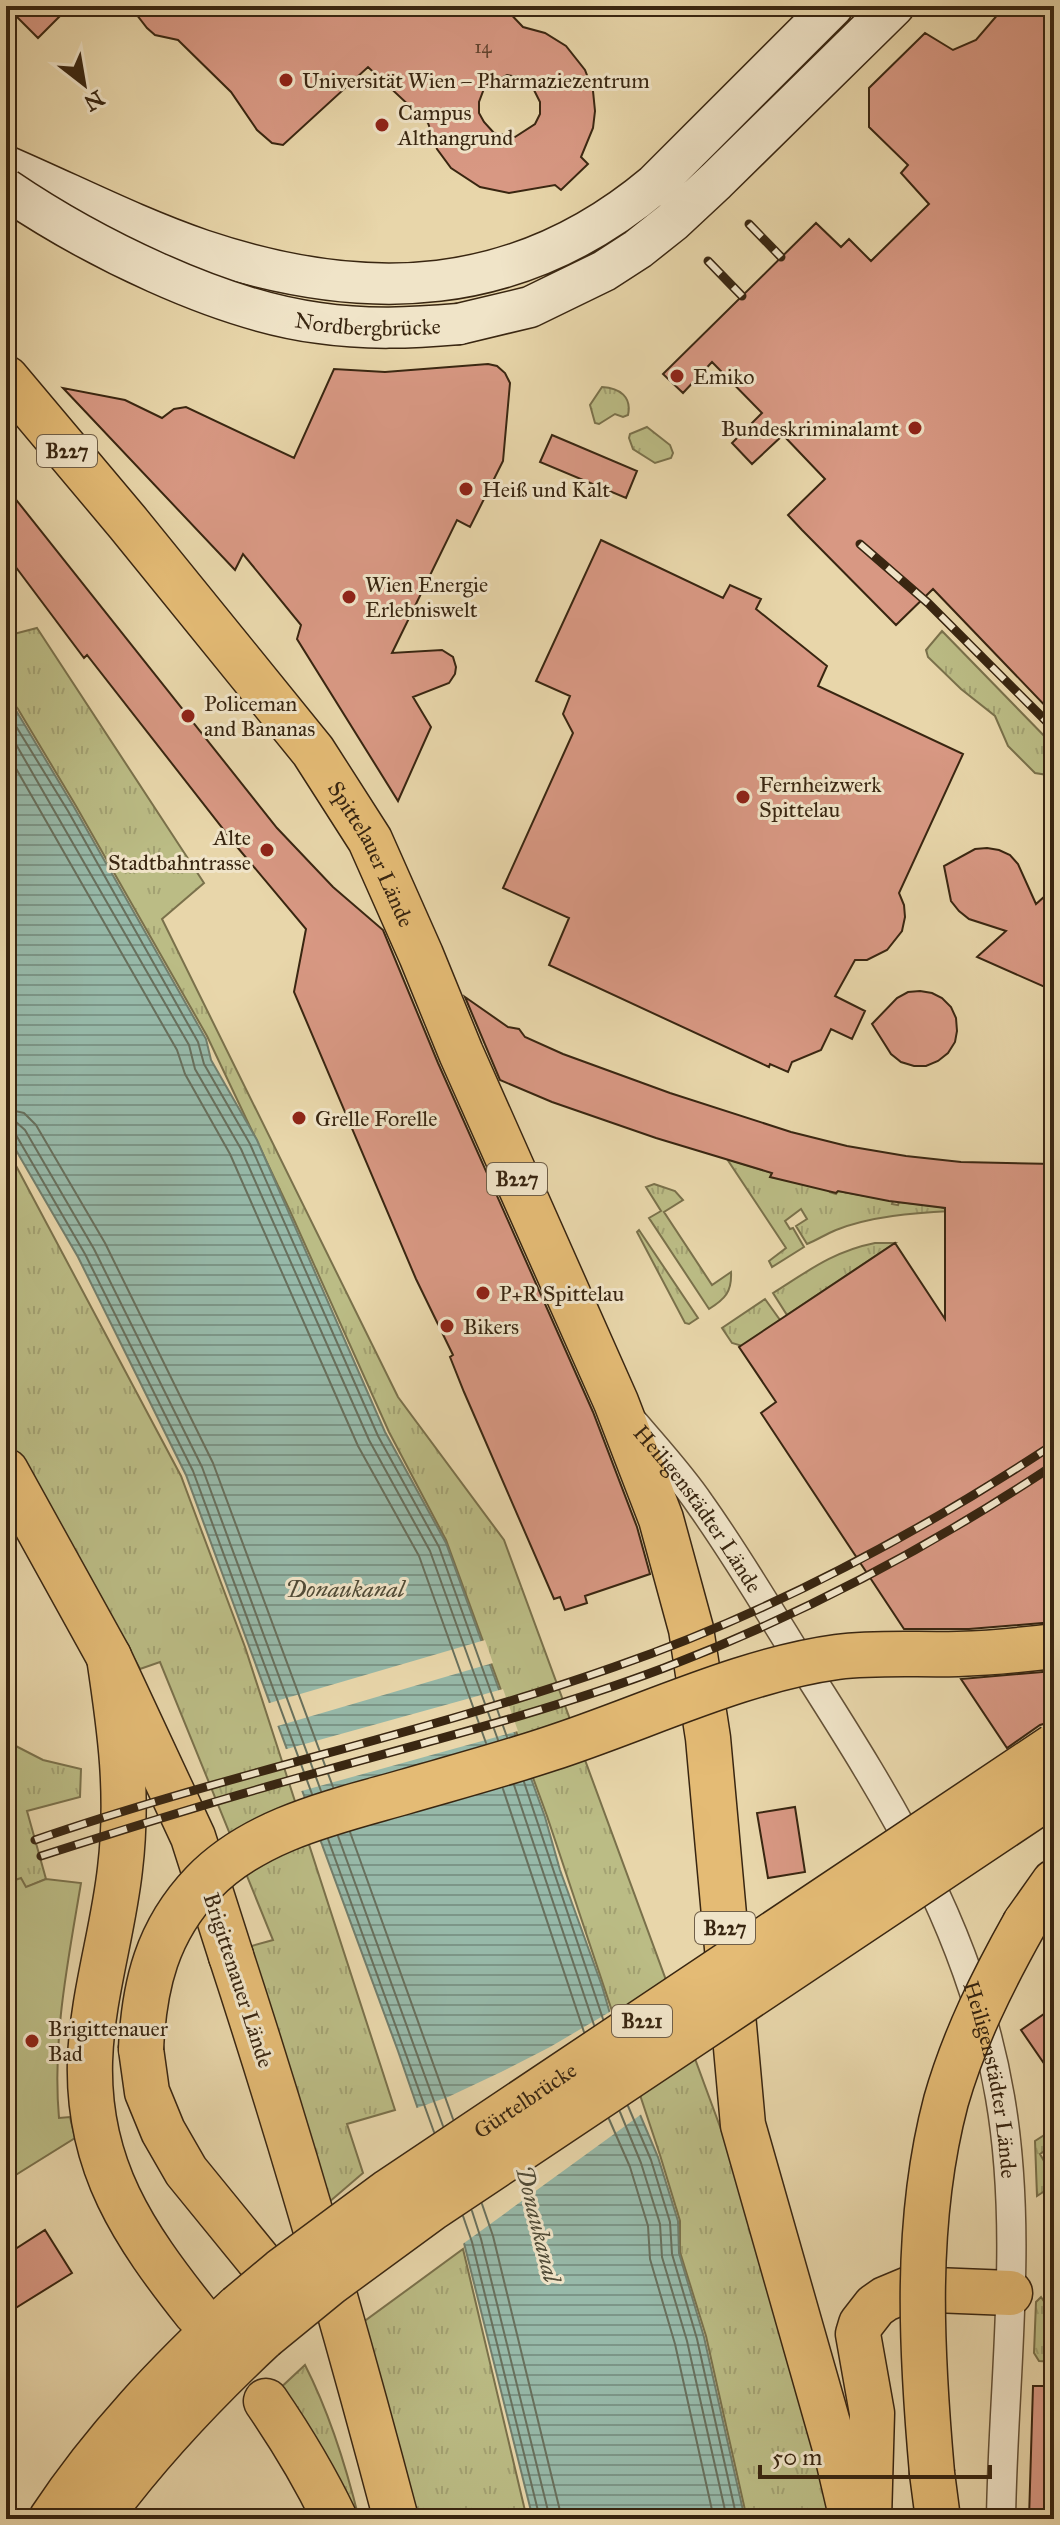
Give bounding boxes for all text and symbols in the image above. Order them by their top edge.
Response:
house number: 14 [474,36,493,58]
north arrow [44,44,124,124]
place label: Universität Wien – Pharmaziezentrum [302,67,650,94]
marker: Universität Wien – Pharmaziezentrum [277,71,295,89]
text: N [79,84,109,117]
place label: Campus Althangrund [397,99,513,151]
marker: Campus Althangrund [373,116,391,134]
street label: Nordbergbrücke [293,306,442,342]
place label: Emiko [693,363,755,390]
marker: Emiko [668,367,686,385]
place label: Bundeskriminalamt [721,415,899,442]
marker: Bundeskriminalamt [906,419,924,437]
road number: B227 [37,435,97,467]
place label: Heiß und Kalt [482,476,610,503]
marker: Heiß und Kalt [457,480,475,498]
place label: Wien Energie Erlebniswelt [365,571,488,623]
marker: Wien Energie Erlebniswelt [340,588,358,606]
place label: Policeman and Bananas [204,690,315,742]
marker: Policeman and Bananas [179,707,197,725]
place label: Fernheizwerk Spittelau [759,771,882,823]
street label: Spittelauer Lände [322,776,420,931]
marker: Fernheizwerk Spittelau [734,788,752,806]
place label: Alte Stadtbahntrasse [108,824,251,876]
marker: Alte Stadtbahntrasse [258,841,276,859]
place label: Grelle Forelle [315,1105,437,1132]
marker: Grelle Forelle [290,1109,308,1127]
road number: B227 [487,1163,547,1195]
place label: P+R Spittelau [499,1280,624,1307]
marker: P+R Spittelau [474,1284,492,1302]
place label: Bikers [463,1313,519,1340]
marker: Bikers [438,1317,456,1335]
street label: Heiligenstädter Lände [628,1420,768,1598]
water label: Donaukanal [286,1574,407,1604]
street label: Brigittenauer Lände [197,1889,280,2071]
road number: B227 [695,1912,755,1944]
street label: Heiligenstädter Lände [957,1978,1022,2179]
road number: B221 [612,2005,672,2037]
place label: Brigittenauer Bad [48,2015,169,2067]
marker: Brigittenauer Bad [23,2032,41,2050]
street label: Gürtelbrücke [469,2056,582,2145]
water label: Donaukanal [509,2163,568,2288]
scale bar [760,2429,990,2479]
text: 50 m [772,2442,822,2472]

